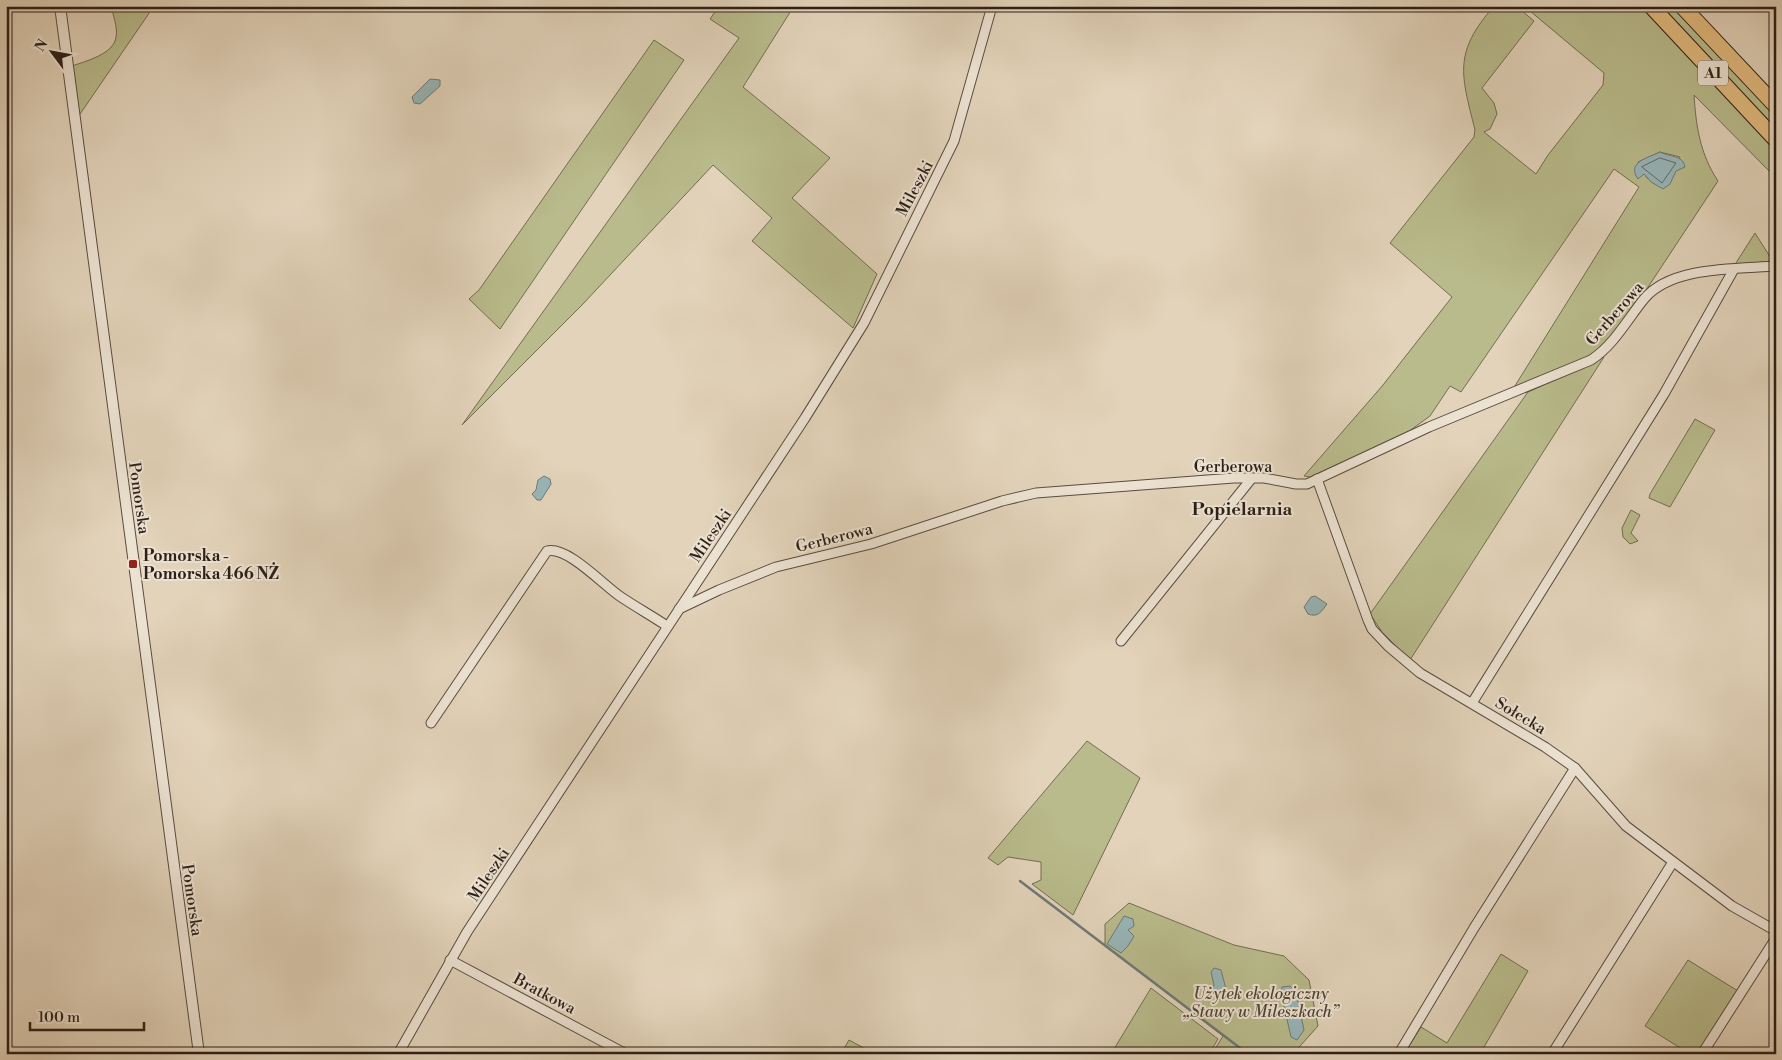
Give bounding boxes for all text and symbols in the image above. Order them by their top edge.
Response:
north arrow [28,28,78,78]
text: N [31,36,52,55]
road number: A1 [1698,60,1728,86]
street label: Mileszki [892,157,938,220]
street label: Gerberowa [1581,277,1649,350]
street label: Gerberowa [1194,457,1273,477]
street label: Pomorska [124,461,154,536]
district label: Popielarnia [1192,498,1292,521]
street label: Mileszki [686,505,736,566]
street label: Gerberowa [794,519,876,557]
place label: Pomorska - Pomorska 466 NŻ [143,546,279,584]
marker: Pomorska - Pomorska 466 NŻ [127,558,139,570]
street label: Sołecka [1491,693,1550,739]
street label: Mileszki [464,844,514,905]
street label: Pomorska [177,863,207,938]
street label: Bratkowa [509,969,580,1019]
park label: Użytek ekologiczny „Stawy w Mileszkach” [1183,984,1341,1022]
scale bar [30,1000,144,1032]
text: 100 m [38,1008,80,1027]

